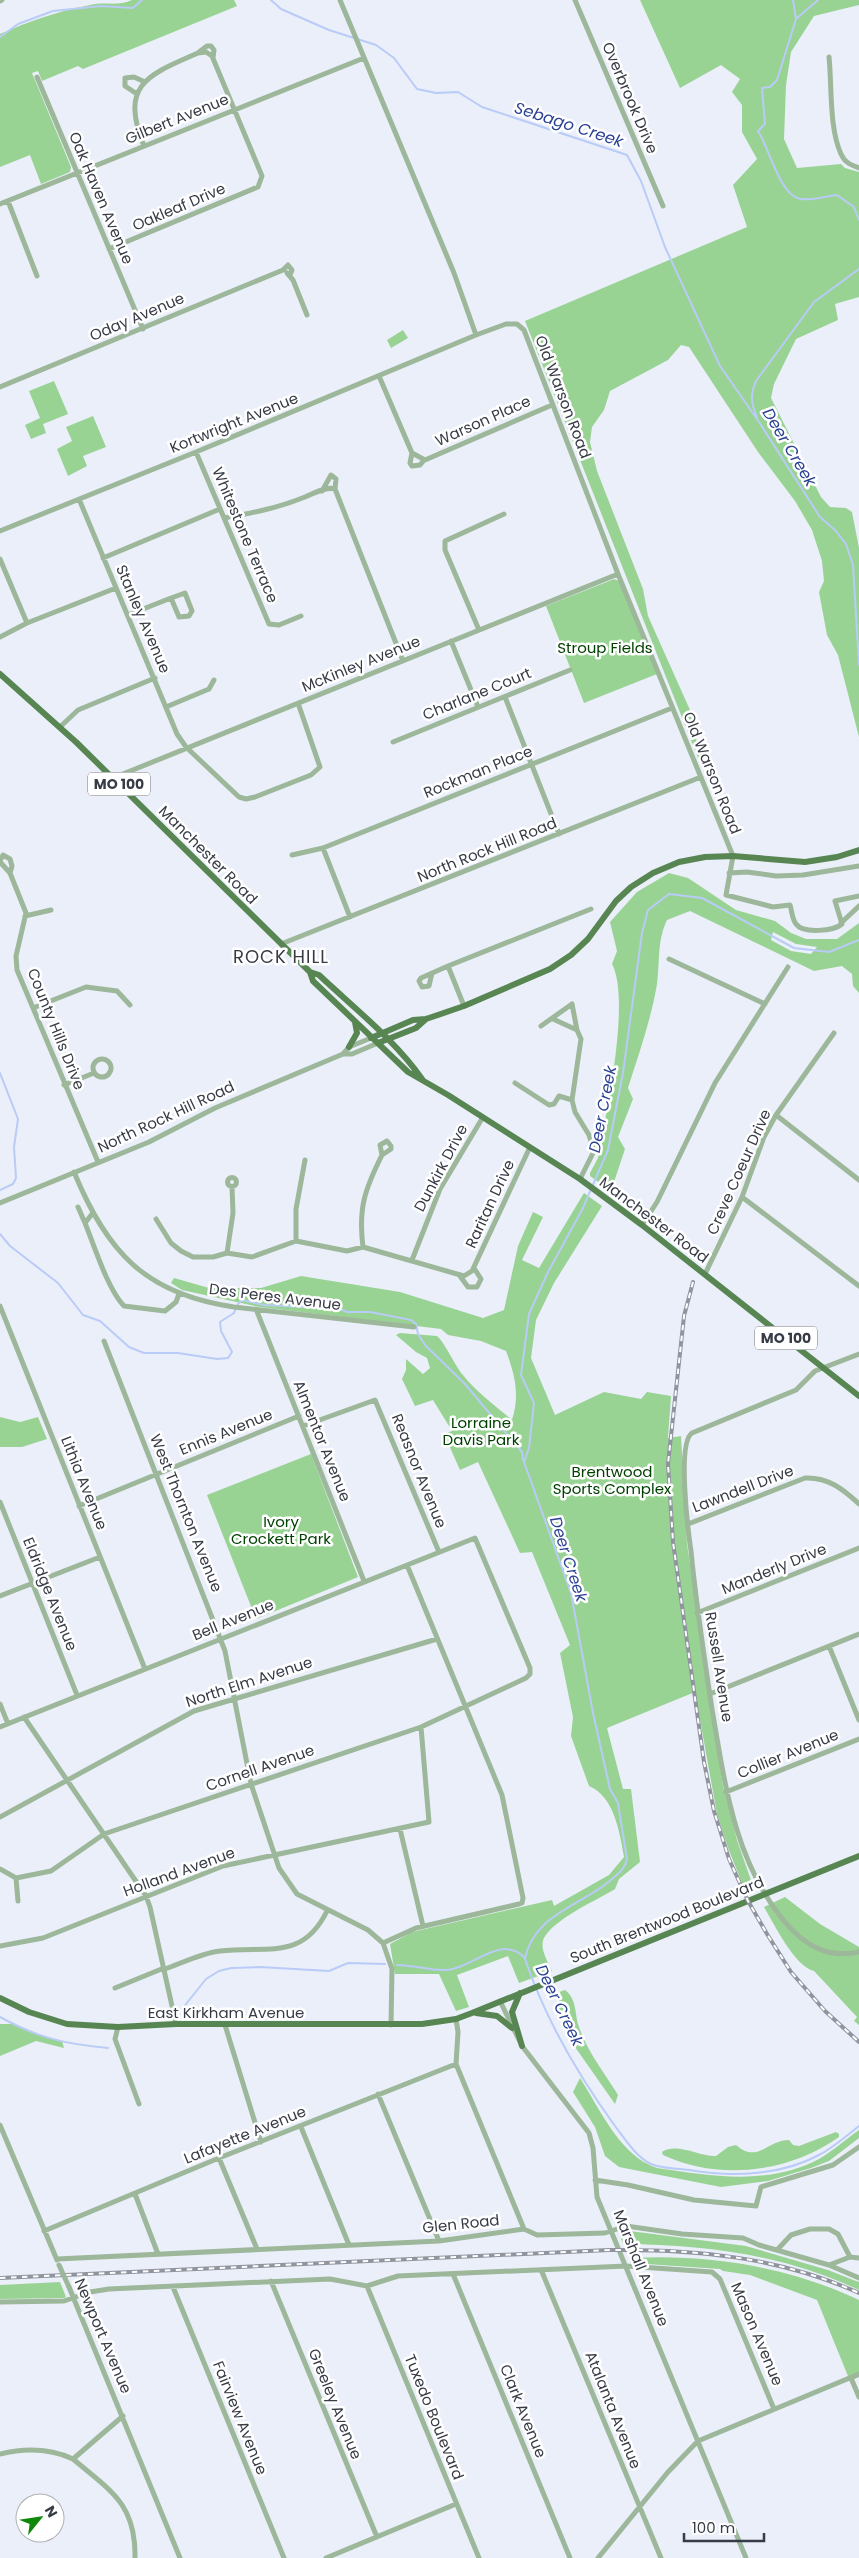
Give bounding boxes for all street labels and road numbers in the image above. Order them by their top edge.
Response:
street label: Overbrook Drive [597,39,663,157]
street label: Gilbert Avenue [122,88,232,149]
street label: Oak Haven Avenue [64,128,139,267]
street label: Oakleaf Drive [129,177,229,236]
street label: Oday Avenue [86,287,187,346]
street label: Old Warson Road [530,332,597,461]
street label: Kortwright Avenue [166,387,301,458]
street label: Warson Place [432,390,534,451]
street label: Whitestone Terrace [207,464,284,606]
street label: Stanley Avenue [111,561,176,676]
street label: McKinley Avenue [298,630,423,697]
street label: Charlane Court [419,662,534,725]
street label: Old Warson Road [678,709,747,837]
street label: Rockman Place [420,740,535,803]
road number: MO 100 [88,772,150,796]
street label: Manchester Road [154,801,262,909]
street label: North Rock Hill Road [414,812,560,887]
street label: County Hills Drive [23,965,90,1093]
street label: North Rock Hill Road [94,1076,238,1158]
street label: Creve Coeur Drive [701,1106,776,1238]
street label: Dunkirk Drive [409,1120,472,1215]
street label: Raritan Drive [460,1156,519,1251]
street label: Manchester Road [595,1172,713,1268]
street label: Des Peres Avenue [208,1278,342,1315]
road number: MO 100 [755,1326,817,1350]
street label: Almentor Avenue [289,1377,356,1505]
street label: Ennis Avenue [176,1403,276,1460]
street label: Reasnor Avenue [387,1411,452,1531]
street label: West Thornton Avenue [145,1431,228,1595]
street label: Lithia Avenue [56,1433,113,1533]
street label: Lawndell Drive [689,1460,797,1518]
street label: Eldridge Avenue [18,1534,83,1654]
street label: Manderly Drive [718,1538,829,1599]
street label: Bell Avenue [189,1594,277,1645]
street label: Russell Avenue [700,1610,739,1724]
street label: North Elm Avenue [183,1651,315,1712]
street label: Collier Avenue [734,1724,842,1783]
street label: Cornell Avenue [203,1739,317,1796]
street label: Holland Avenue [120,1842,238,1902]
street label: South Brentwood Boulevard [567,1871,767,1968]
street label: East Kirkham Avenue [148,2002,304,2023]
street label: Lafayette Avenue [181,2100,309,2169]
street label: Marshall Avenue [609,2206,674,2329]
street label: Glen Road [421,2209,500,2238]
street label: Newport Avenue [70,2275,137,2397]
street label: Mason Avenue [726,2279,789,2389]
street label: Greeley Avenue [304,2345,367,2462]
street label: Atalanta Avenue [580,2348,647,2472]
street label: Tuxedo Boulevard [400,2351,469,2483]
street label: Fairview Avenue [208,2358,273,2478]
street label: Clark Avenue [495,2361,552,2461]

